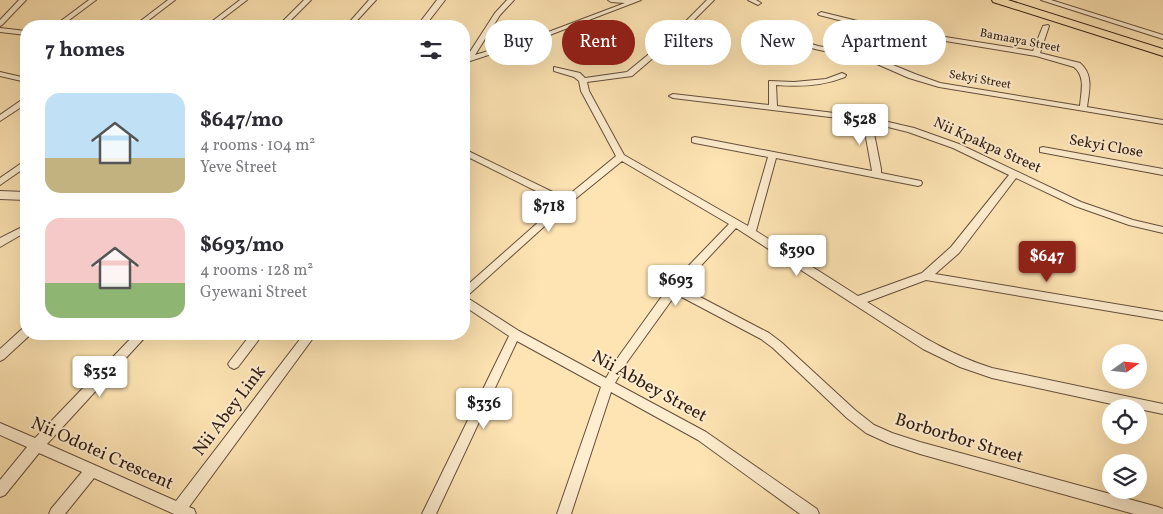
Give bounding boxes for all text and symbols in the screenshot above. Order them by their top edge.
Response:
chip: Buy [485,20,552,65]
chip: Rent [562,20,635,65]
chip: Filters [645,20,731,65]
chip: New [741,20,813,65]
chip: Apartment [823,20,946,65]
street label: Bamaaya Street [978,25,1062,57]
text: 7 homes [45,36,125,65]
icon: filters [417,36,445,64]
street label: Sekyi Street [948,67,1012,93]
pin: $528 [830,104,890,146]
text: $647/mo [200,106,283,135]
text: $528 [843,109,877,131]
icon: home [85,113,145,173]
street label: Nii Kpakpa Street [930,113,1044,179]
street label: Sekyi Close [1067,130,1145,164]
text: 4 rooms · 104 m² [200,135,315,157]
text: Yeve Street [200,157,277,179]
pin: $718 [519,190,579,233]
text: $718 [533,196,565,218]
text: $693/mo [200,231,284,260]
pin: $390 [767,234,827,277]
icon: home [85,238,145,298]
text: $390 [779,240,815,262]
pin: $647 [1017,240,1077,283]
text: $647 [1030,246,1064,268]
text: 4 rooms · 128 m² [200,260,313,282]
pin: $693 [646,264,706,307]
text: $693 [659,270,693,292]
text: Gyewani Street [200,282,307,304]
north arrow [1102,344,1148,389]
map controls [1102,344,1147,499]
street label: Nii Abbey Street [587,345,711,429]
pin: $352 [70,356,130,398]
street label: Nii Abey Link [188,360,272,461]
text: $352 [83,361,117,383]
pin: $336 [454,388,514,430]
text: $336 [467,393,501,415]
button: locate [1102,399,1147,444]
street label: Borborbor Street [892,408,1026,470]
street label: Nii Odotei Crescent [27,411,177,497]
button: layers [1102,454,1147,499]

